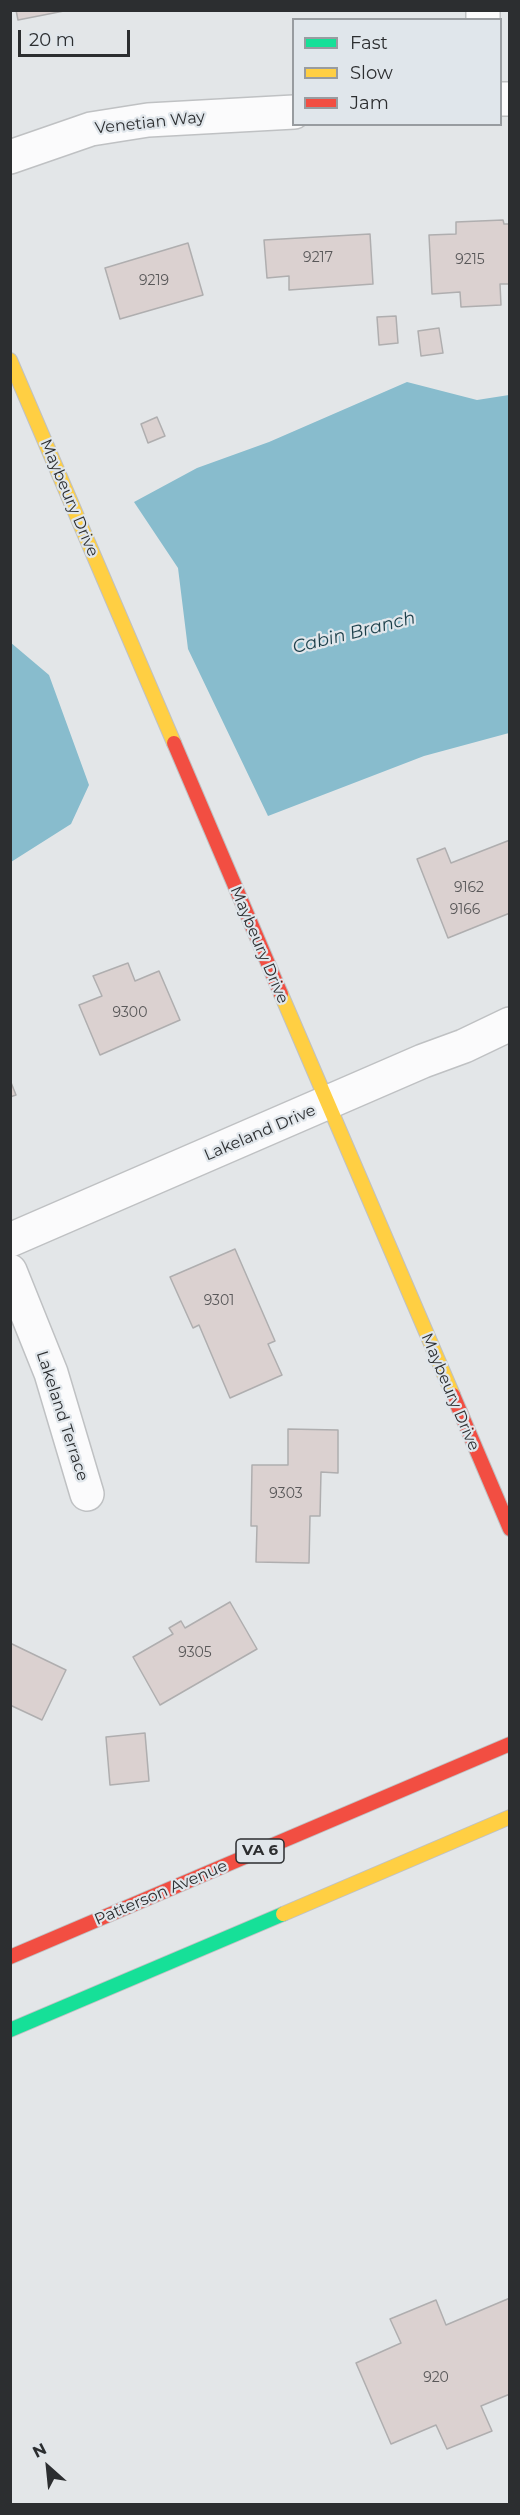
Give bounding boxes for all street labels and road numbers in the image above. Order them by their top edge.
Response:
street label: Venetian Way [94,108,206,138]
street label: Maybeury Drive [36,437,102,559]
street label: Maybeury Drive [226,884,292,1006]
street label: Lakeland Drive [201,1101,319,1165]
street label: Maybeury Drive [417,1331,483,1453]
street label: Lakeland Terrace [32,1349,92,1483]
road number: VA 6 [236,1839,284,1863]
street label: Patterson Avenue [92,1856,230,1930]

